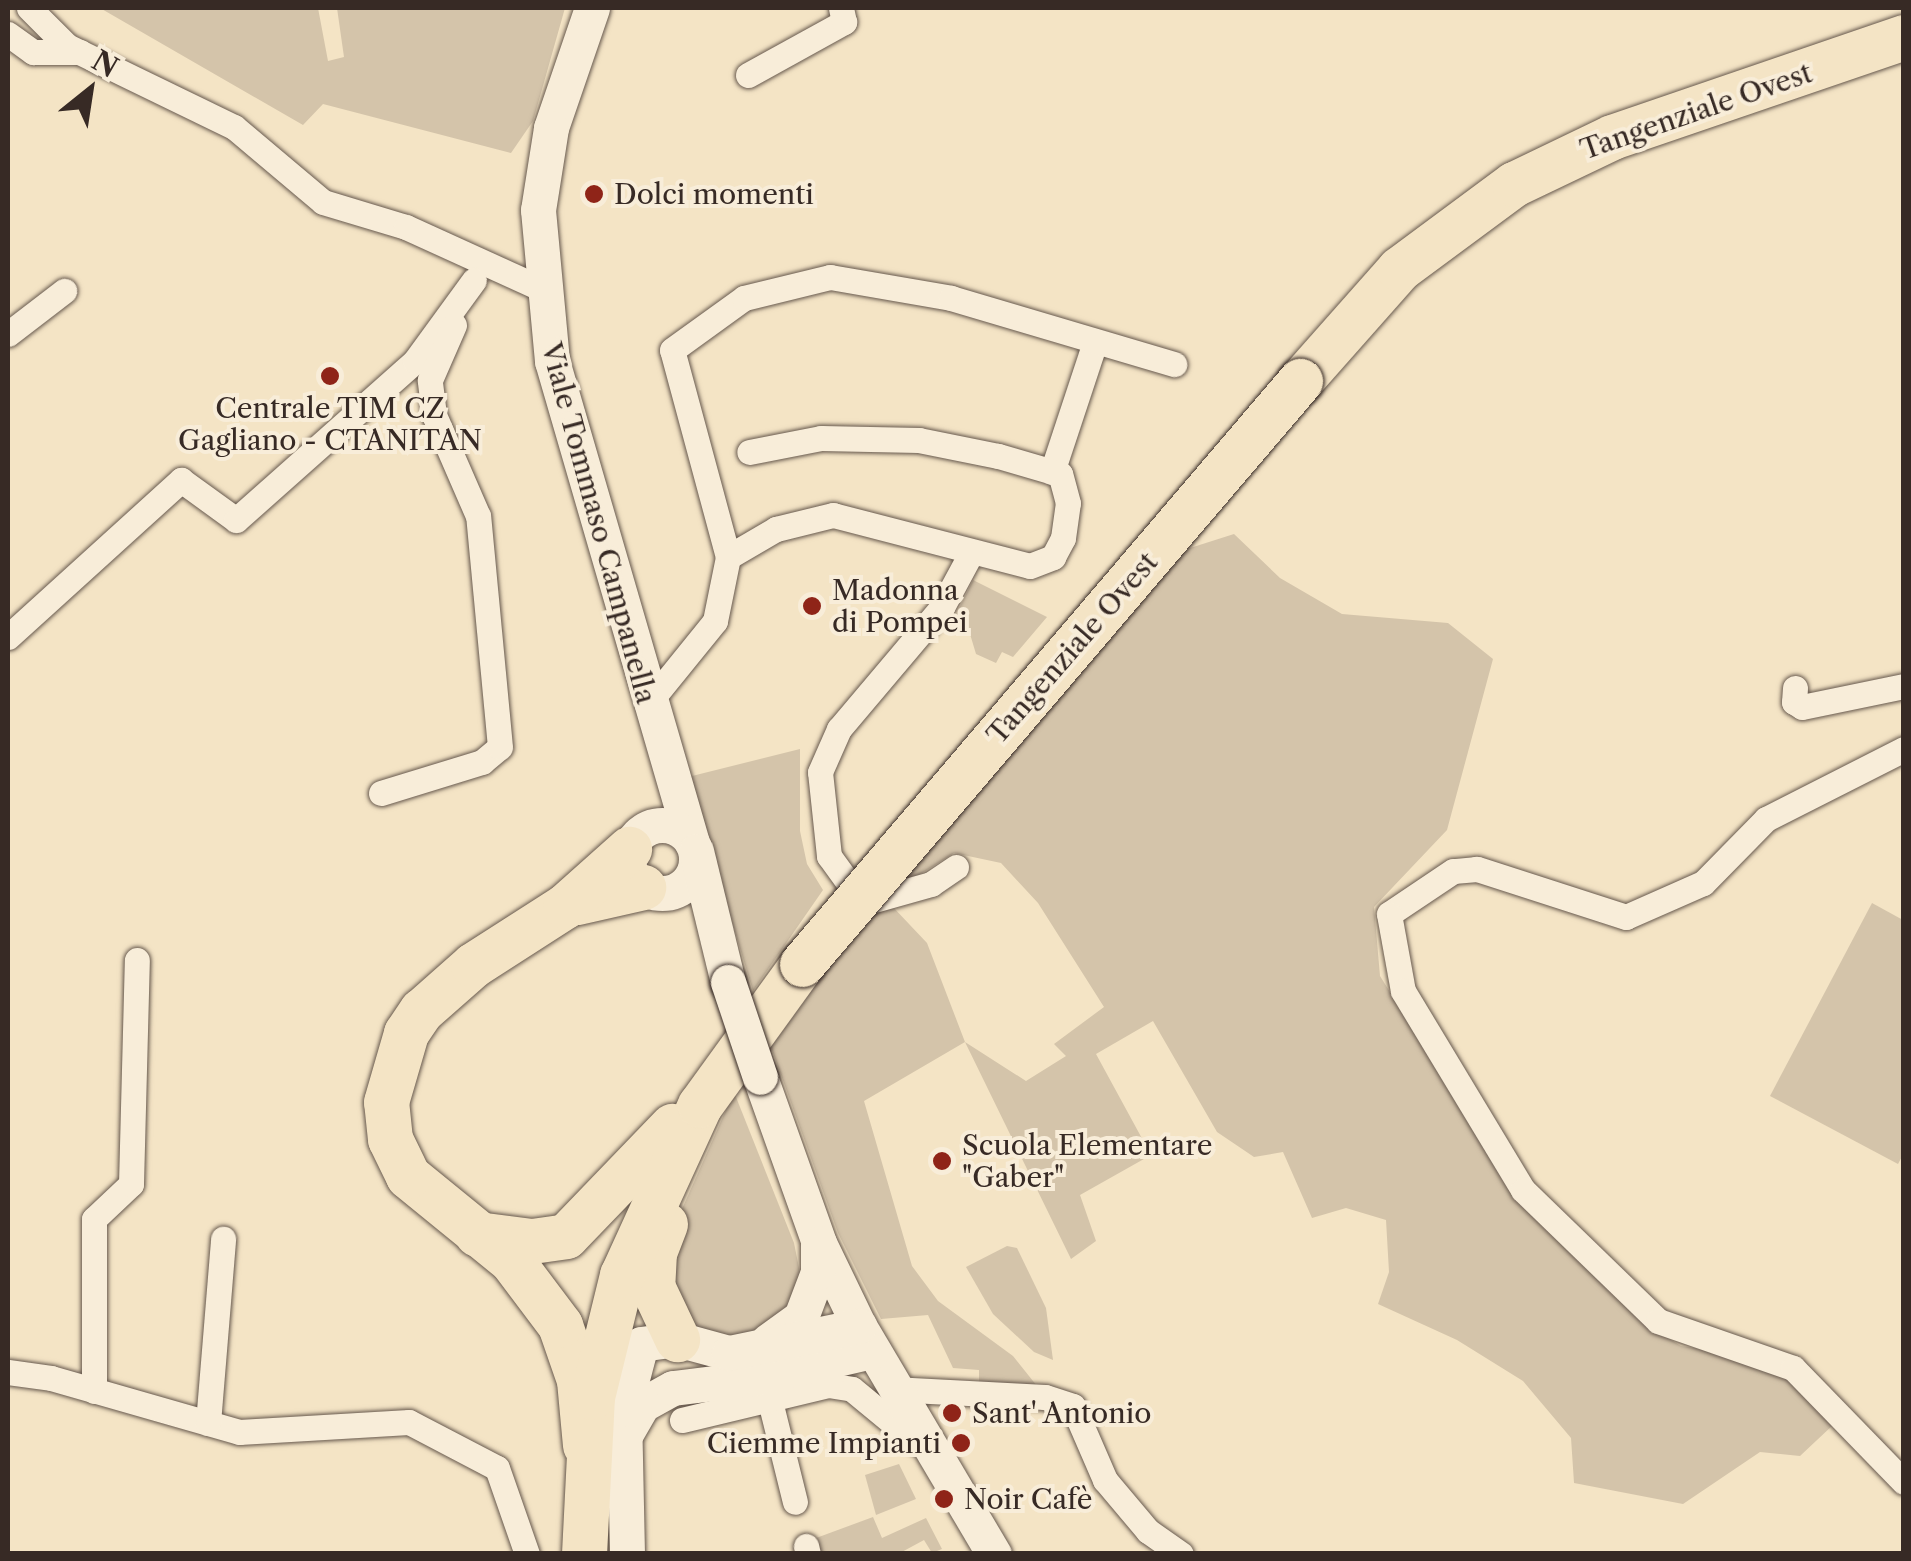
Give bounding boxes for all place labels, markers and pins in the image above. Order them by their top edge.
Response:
place label: Dolci momenti [614,177,814,211]
marker: Dolci momenti [583,183,605,205]
marker: Centrale TIM CZ Gagliano - CTANITAN [319,365,341,387]
place label: Centrale TIM CZ Gagliano - CTANITAN [178,391,482,457]
place label: Madonna di Pompei [832,573,968,639]
marker: Madonna di Pompei [801,595,823,617]
place label: Scuola Elementare "Gaber" [962,1128,1213,1194]
marker: Scuola Elementare "Gaber" [931,1150,953,1172]
place label: Sant' Antonio [972,1396,1153,1430]
marker: Sant' Antonio [941,1402,963,1424]
place label: Ciemme Impianti [707,1426,941,1460]
marker: Ciemme Impianti [950,1432,972,1454]
place label: Noir Cafè [964,1482,1093,1516]
marker: Noir Cafè [933,1488,955,1510]

